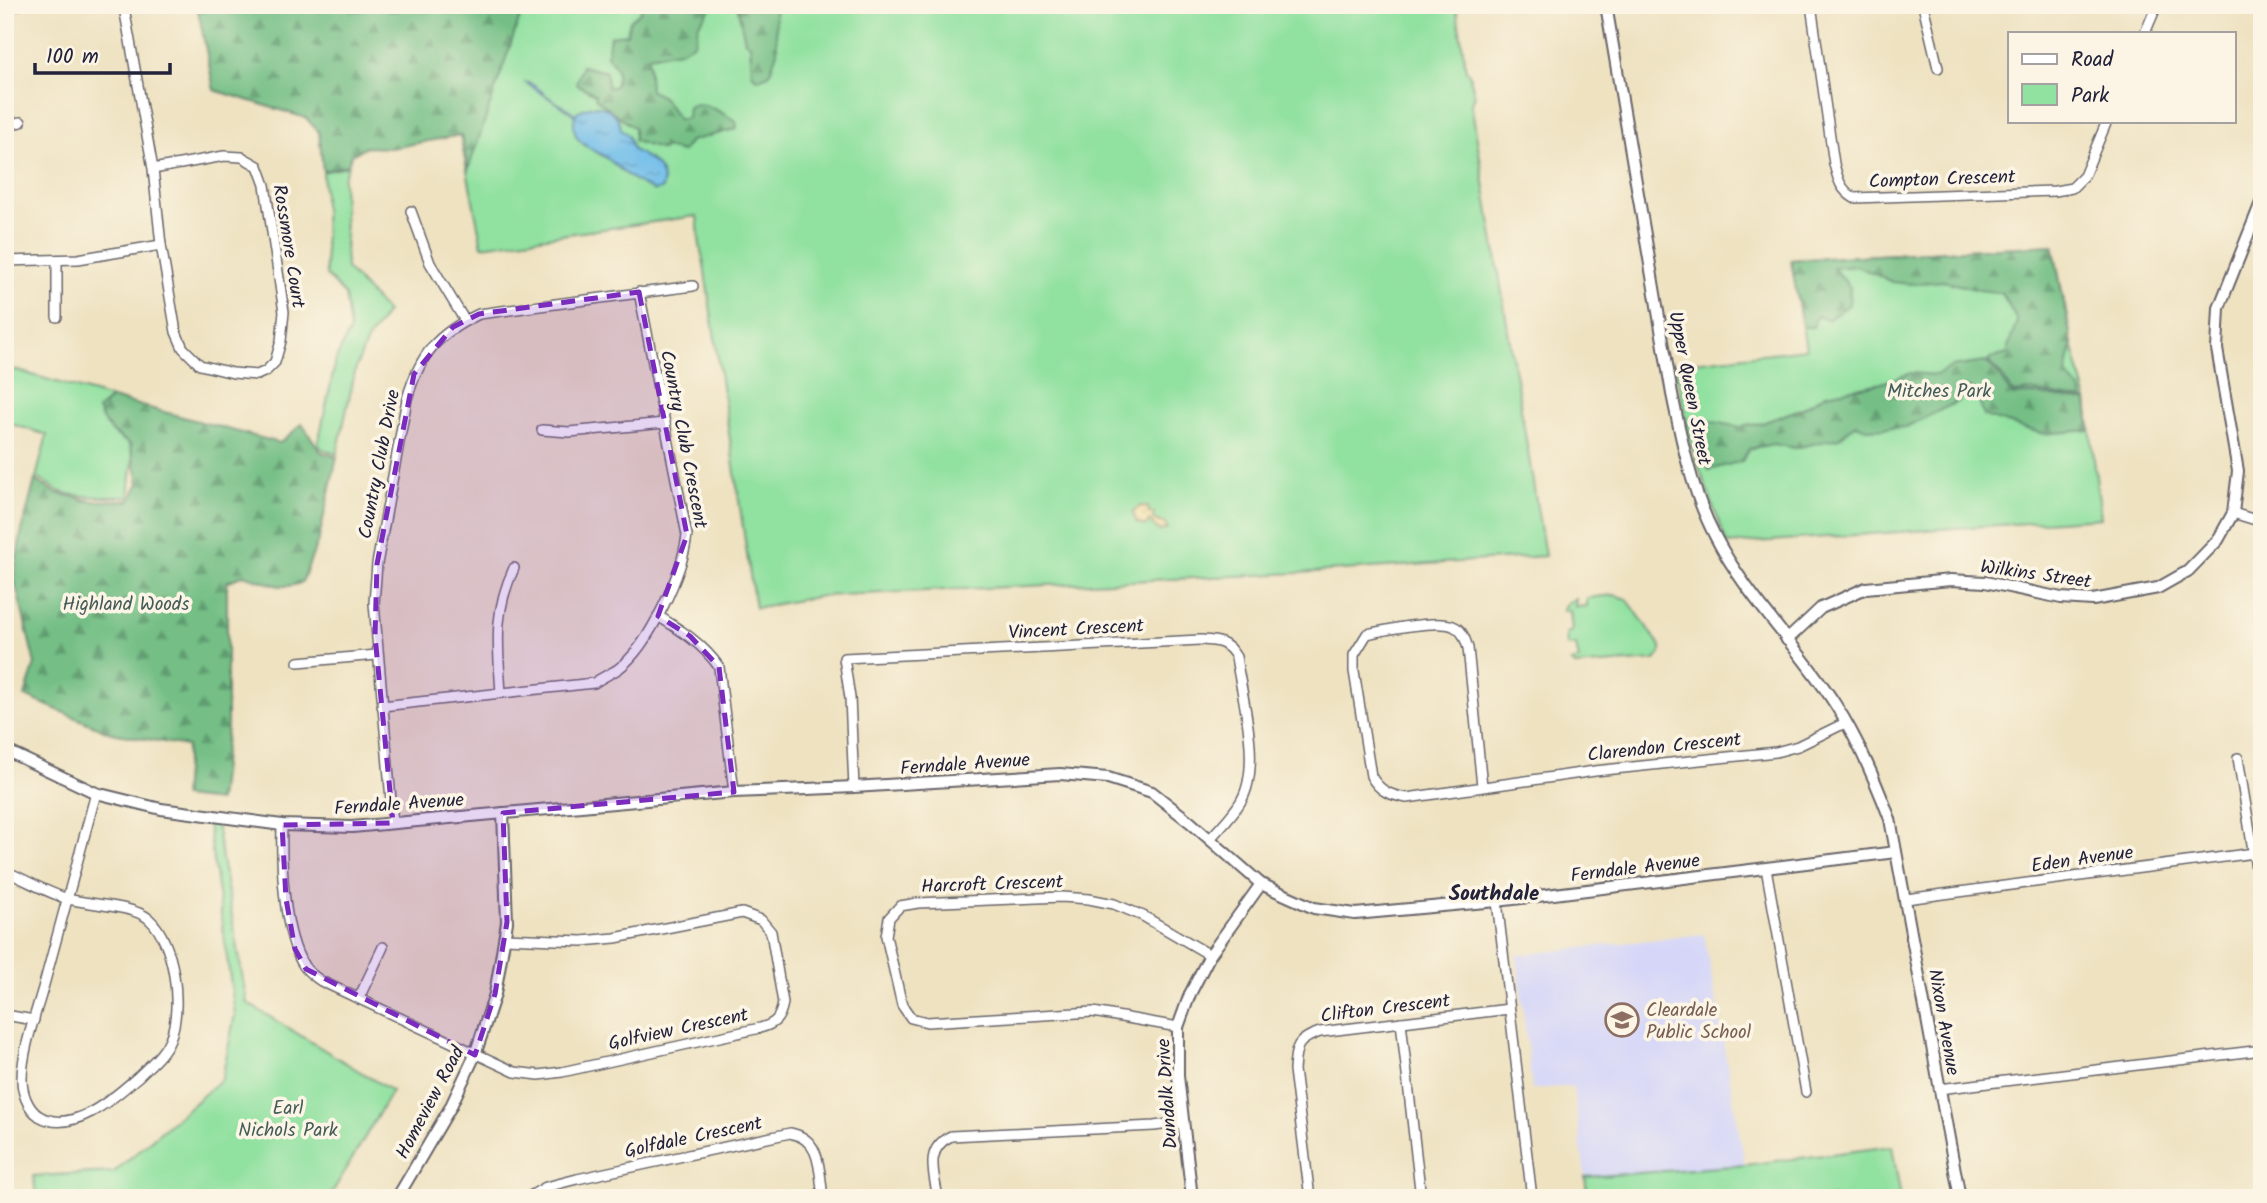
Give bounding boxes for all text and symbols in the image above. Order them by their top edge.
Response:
scale bar [35,32,170,76]
legend [2008,32,2236,122]
text: 100 m [46,41,99,74]
text: Road [2071,44,2114,77]
text: Park [2071,80,2109,113]
street label: Compton Crescent [1868,162,2017,198]
street label: Rossmore Court [263,182,313,311]
street label: Upper Queen Street [1659,309,1719,469]
street label: Country Club Crescent [651,348,715,532]
park label: Mitches Park [1887,377,1991,407]
street label: Country Club Drive [351,387,409,542]
street label: Wilkins Street [1978,552,2094,598]
park label: Highland Woods [63,590,189,620]
street label: Vincent Crescent [1008,611,1145,649]
street label: Clarendon Crescent [1586,725,1743,771]
street label: Ferndale Avenue [899,745,1032,784]
street label: Ferndale Avenue [333,785,466,824]
street label: Eden Avenue [2029,838,2136,882]
street label: Ferndale Avenue [1569,846,1702,892]
street label: Harcroft Crescent [920,868,1064,902]
district label: Southdale [1449,878,1539,911]
street label: Nixon Avenue [1919,967,1967,1078]
street label: Clifton Crescent [1319,986,1452,1032]
place label: Cleardale Public School [1646,996,1752,1048]
street label: Golfview Crescent [606,1000,752,1059]
school or university icon: Cleardale Public School [1603,1001,1641,1039]
street label: Dundalk Drive [1149,1037,1187,1150]
street label: Homeview Road [388,1040,474,1165]
park label: Earl Nichols Park [238,1094,338,1146]
street label: Golfdale Crescent [622,1109,766,1167]

